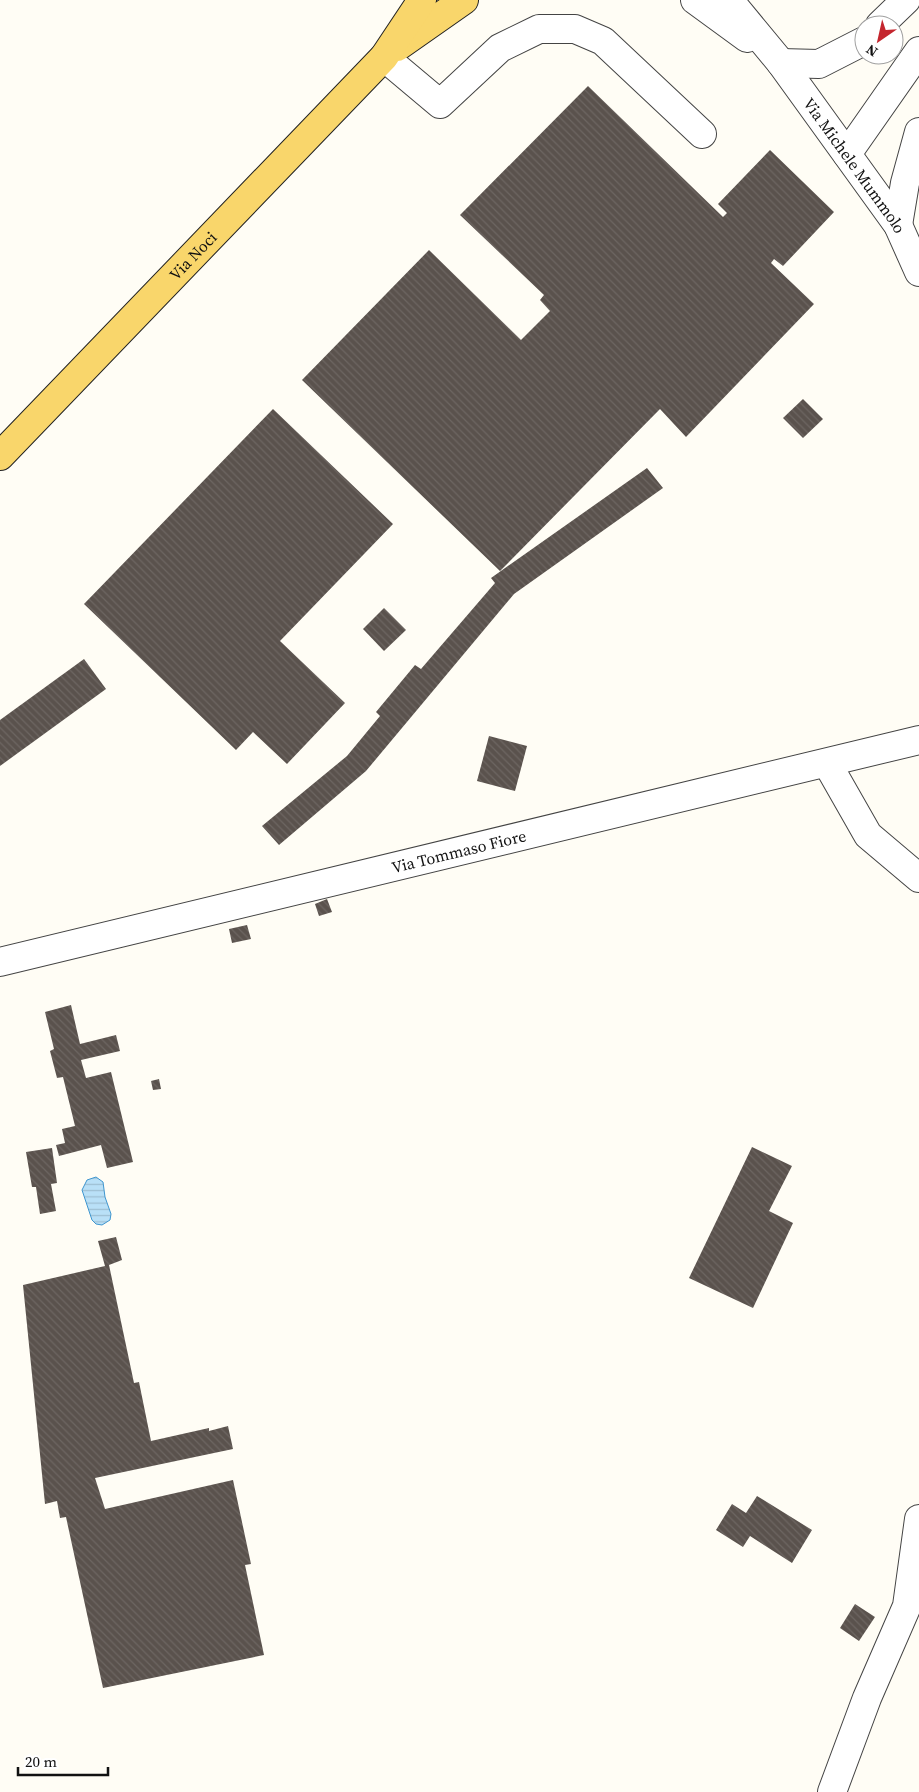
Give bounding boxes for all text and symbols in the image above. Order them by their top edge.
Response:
north arrow [854,15,904,65]
text: N [862,40,882,62]
street label: Via Michele Mummolo [798,93,911,237]
street label: Via Noci [164,226,222,285]
street label: Via Tommaso Fiore [389,824,528,878]
scale bar [18,1744,108,1776]
text: 20 m [25,1751,57,1772]

